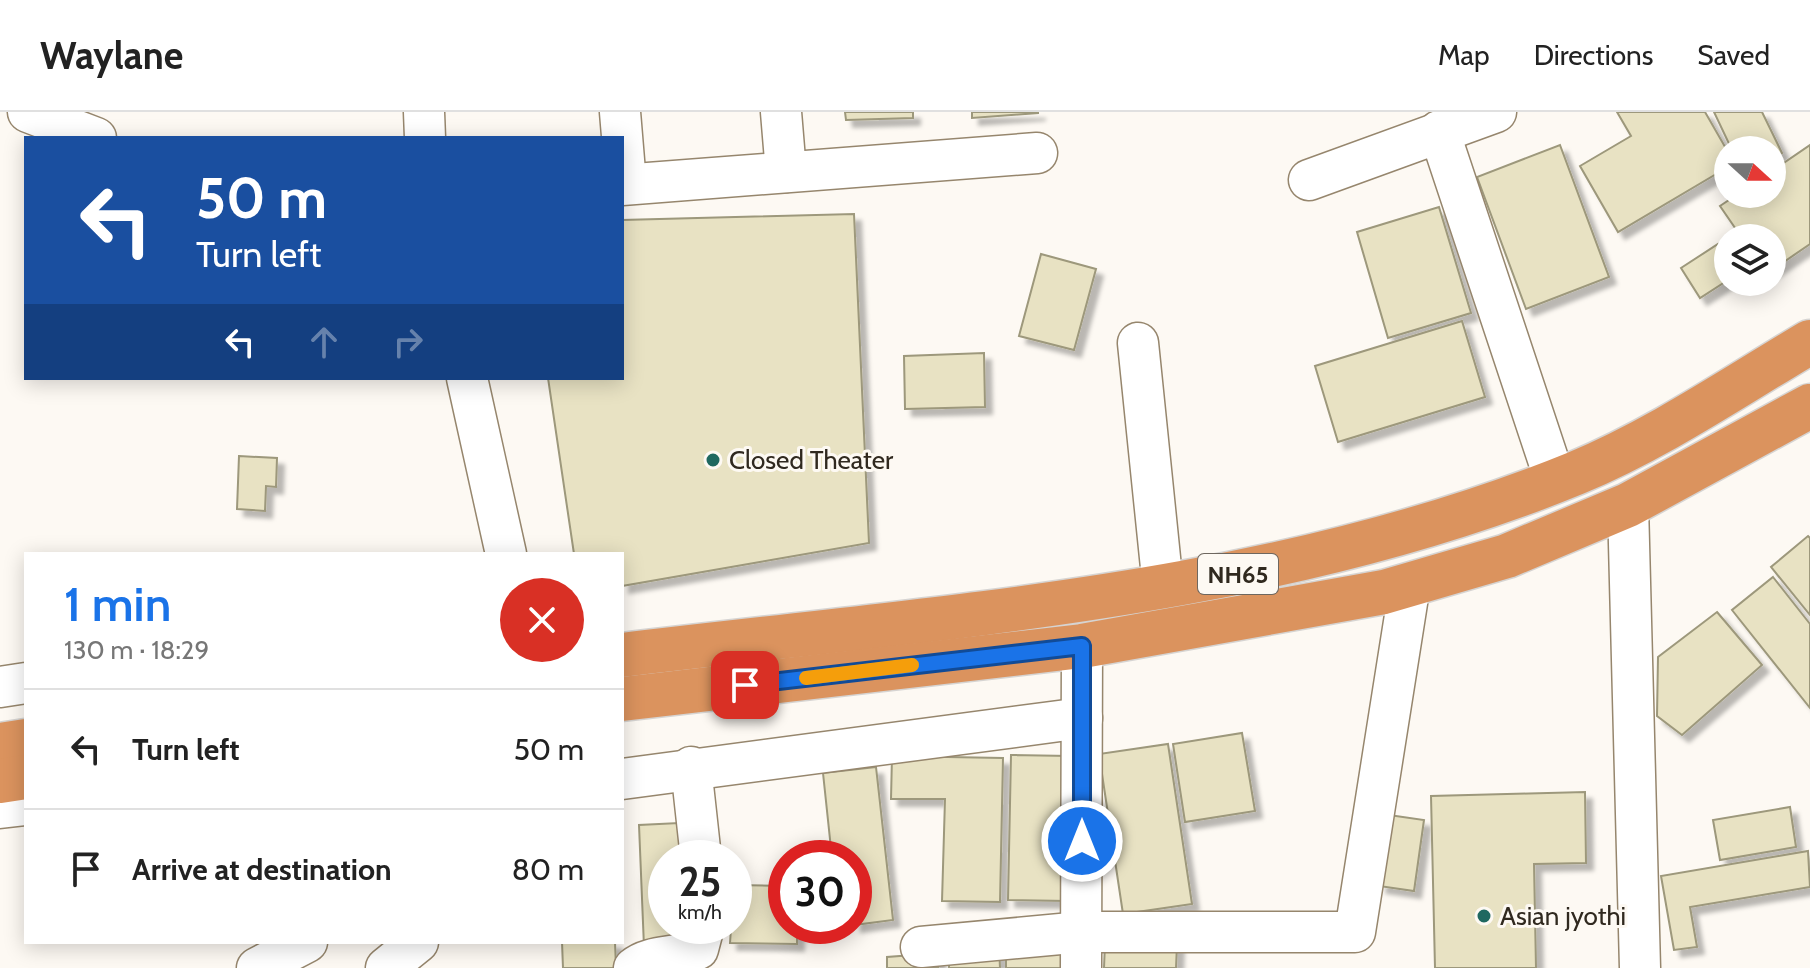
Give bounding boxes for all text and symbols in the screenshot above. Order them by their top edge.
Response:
text: Waylane [40,32,183,79]
text: Map [1438,38,1490,72]
text: Directions [1534,38,1653,72]
text: Saved [1697,38,1770,72]
north arrow [1714,136,1786,208]
map controls [1714,136,1786,296]
text: 50 m [196,164,327,232]
icon: left [64,168,168,272]
button: layers [1714,224,1786,296]
text: Turn left [196,232,321,276]
icon: left [218,320,262,364]
icon: ahead [302,320,346,364]
icon: right [386,320,430,364]
place label: Closed Theater [729,444,894,476]
marker: Closed Theater [704,451,722,469]
road number: NH65 [1198,554,1278,594]
text: 1 min [64,575,171,633]
button: close [500,578,584,662]
text: 130 m · 18:29 [64,634,209,666]
pin [711,651,779,719]
icon: arrive [723,663,767,707]
icon: left [64,727,108,771]
text: Turn left [132,731,240,768]
text: 50 m [514,731,584,768]
position arrow [1040,799,1124,883]
speed limit sign: 30 [768,840,872,944]
icon: arrive [64,847,108,891]
text: Arrive at destination [132,851,392,888]
text: 80 m [512,851,584,888]
text: 25 [679,857,721,906]
text: km/h [678,900,722,924]
place label: Asian jyothi [1500,900,1626,932]
marker: Asian jyothi [1475,907,1493,925]

